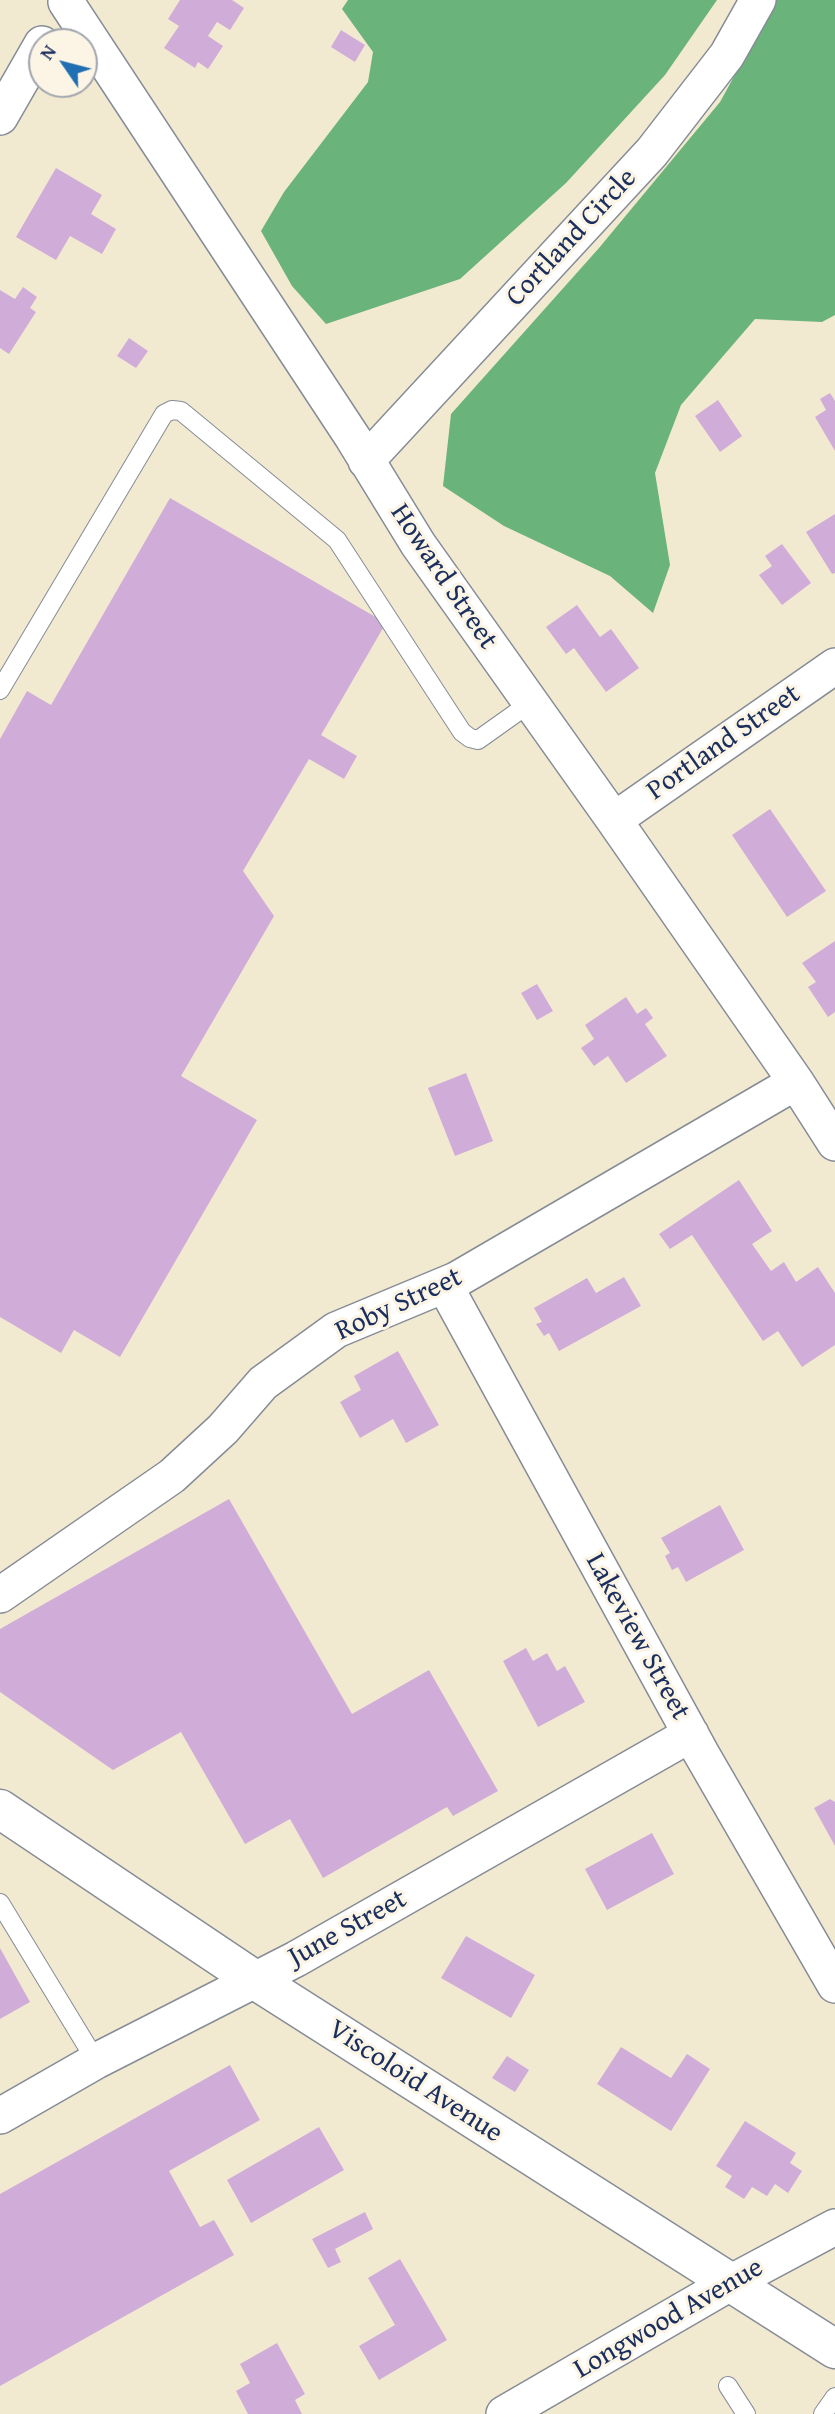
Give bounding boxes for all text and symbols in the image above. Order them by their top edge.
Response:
north arrow [28,28,98,98]
text: N [32,39,63,65]
street label: Cortland Circle [500,162,644,314]
street label: Howard Street [382,498,504,656]
street label: Portland Street [641,678,807,808]
street label: Roby Street [330,1261,468,1349]
street label: Lakeview Street [577,1548,697,1726]
street label: June Street [283,1883,413,1975]
street label: Viscoloid Avenue [321,2013,509,2151]
street label: Longwood Avenue [568,2251,770,2387]

